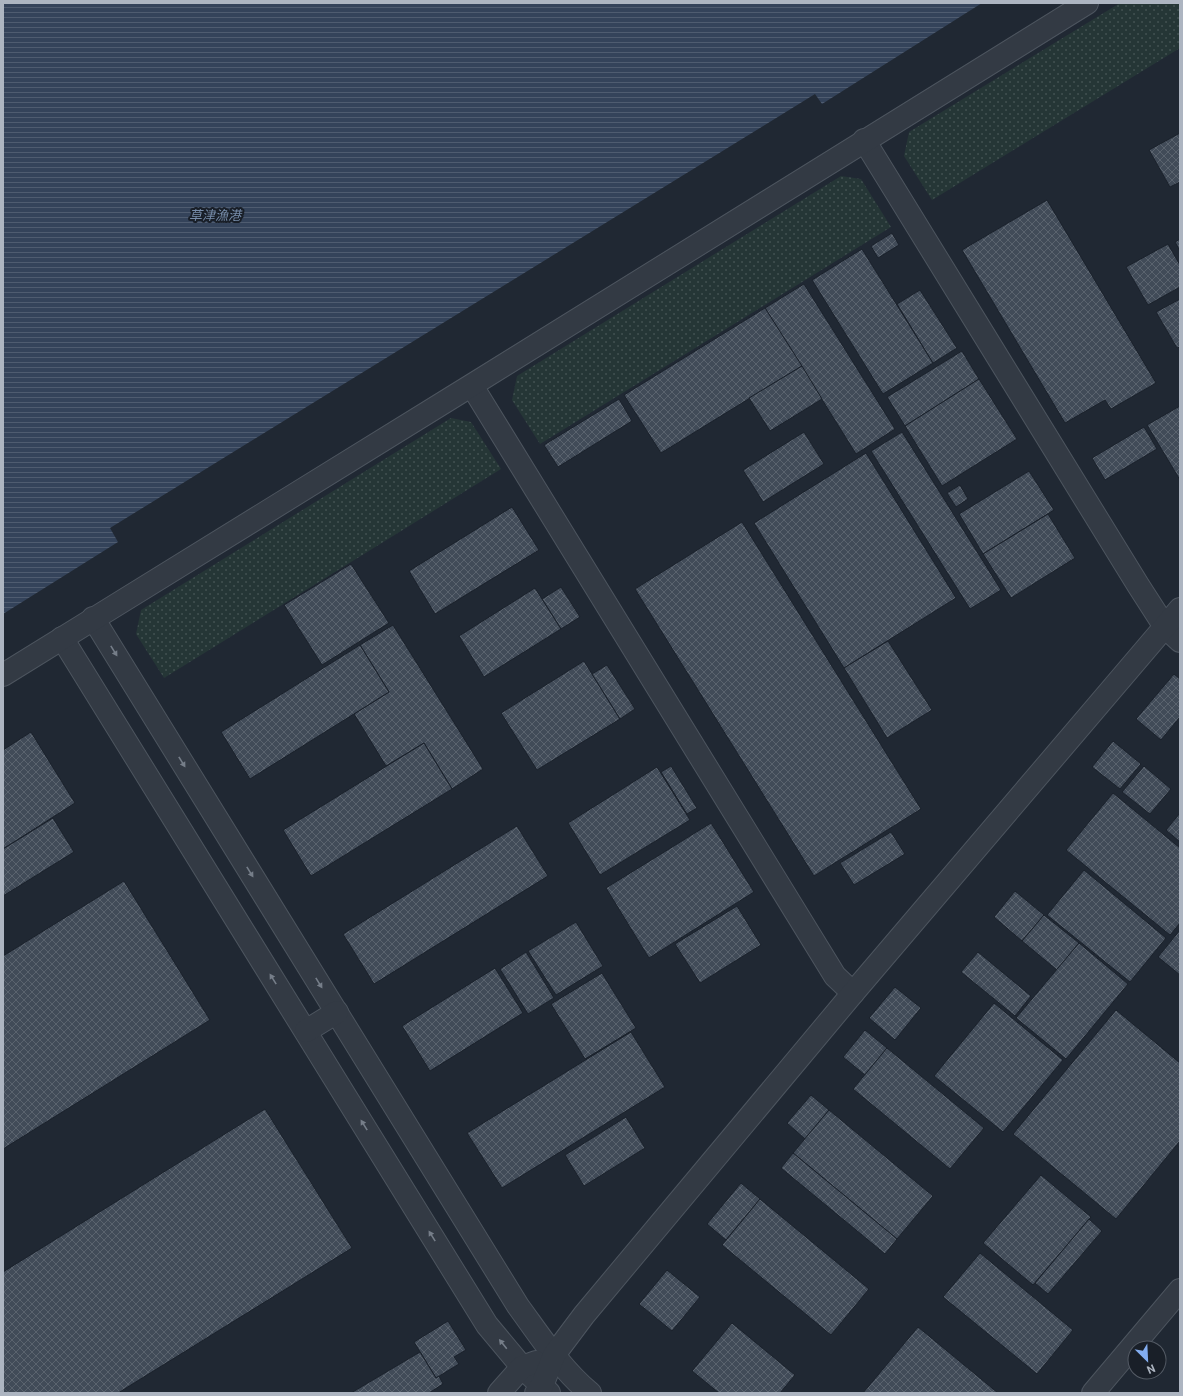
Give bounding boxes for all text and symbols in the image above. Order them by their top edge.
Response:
water label: 草津漁港 [189,208,243,223]
one-way arrow [110,645,117,657]
one-way arrow [178,756,186,767]
one-way arrow [247,866,254,878]
one-way arrow [269,974,277,984]
one-way arrow [315,977,322,989]
one-way arrow [360,1119,367,1131]
one-way arrow [428,1231,436,1241]
one-way arrow [499,1339,508,1350]
north arrow [1127,1340,1167,1380]
text: N [1144,1361,1157,1376]

